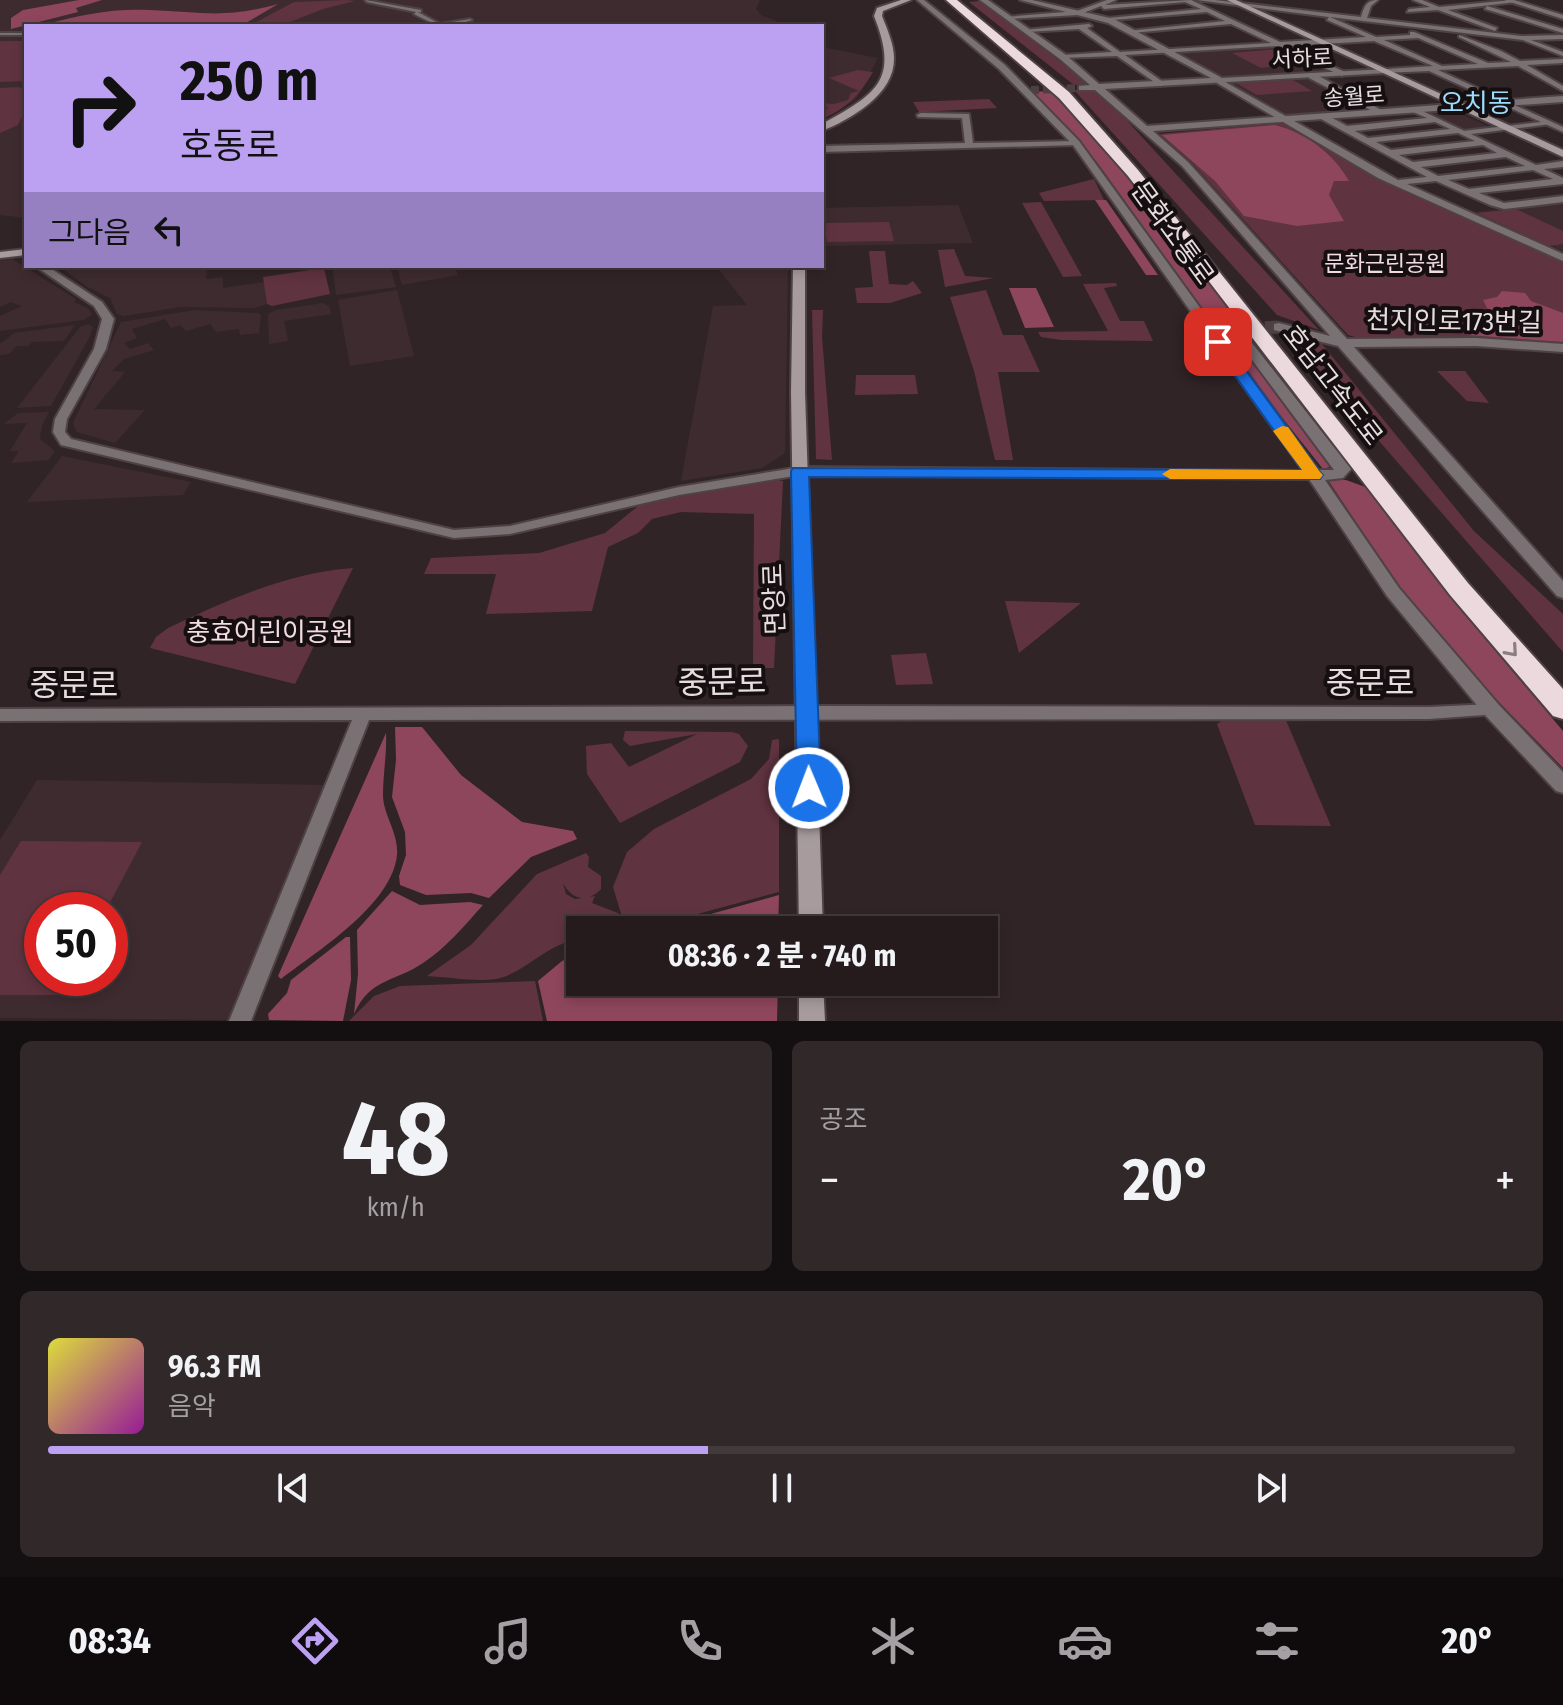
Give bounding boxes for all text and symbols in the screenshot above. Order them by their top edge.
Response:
street label: 서하로 [1271,43,1333,74]
text: 250 m [180,48,318,115]
icon: right [48,56,152,160]
street label: 송월로 [1323,81,1385,112]
district label: 오치동 [1440,88,1512,119]
text: 호동로 [180,124,279,168]
street label: 문화소통로 [1125,176,1220,291]
icon: left [147,208,191,252]
text: 그다음 [48,215,131,251]
park label: 문화근린공원 [1324,250,1446,277]
street label: 천지인로173번길 [1366,304,1542,339]
pin [1184,308,1252,376]
street label: 호남고속도로 [1276,319,1389,451]
icon: arrive [1196,320,1240,364]
street label: 면앙로 [758,563,791,635]
park label: 충효어린이공원 [186,617,354,648]
one-way arrow [1502,642,1517,657]
street label: 중문로 [678,662,766,702]
street label: 중문로 [1326,664,1414,702]
street label: 중문로 [30,666,118,704]
position arrow [767,746,851,830]
speed limit sign: 50 [24,892,128,996]
text: 08:36 · 2 분 · 740 m [668,938,896,974]
text: 48 [342,1077,450,1202]
text: 공조 [820,1104,867,1135]
text: 20° [1123,1144,1211,1216]
text: − [820,1154,839,1207]
text: + [1495,1154,1515,1207]
text: km/h [367,1192,425,1223]
text: 96.3 FM [168,1349,261,1385]
text: 음악 [168,1391,216,1422]
icon: previous [271,1466,315,1510]
icon: pause [760,1466,804,1510]
icon: next [1249,1466,1293,1510]
icon: directions [287,1613,343,1669]
icon: music [480,1613,536,1669]
icon: phone [672,1613,728,1669]
icon: climate [865,1613,921,1669]
icon: car [1057,1613,1113,1669]
icon: filters [1249,1613,1305,1669]
text: 08:34 [68,1619,151,1663]
text: 20° [1442,1619,1495,1663]

